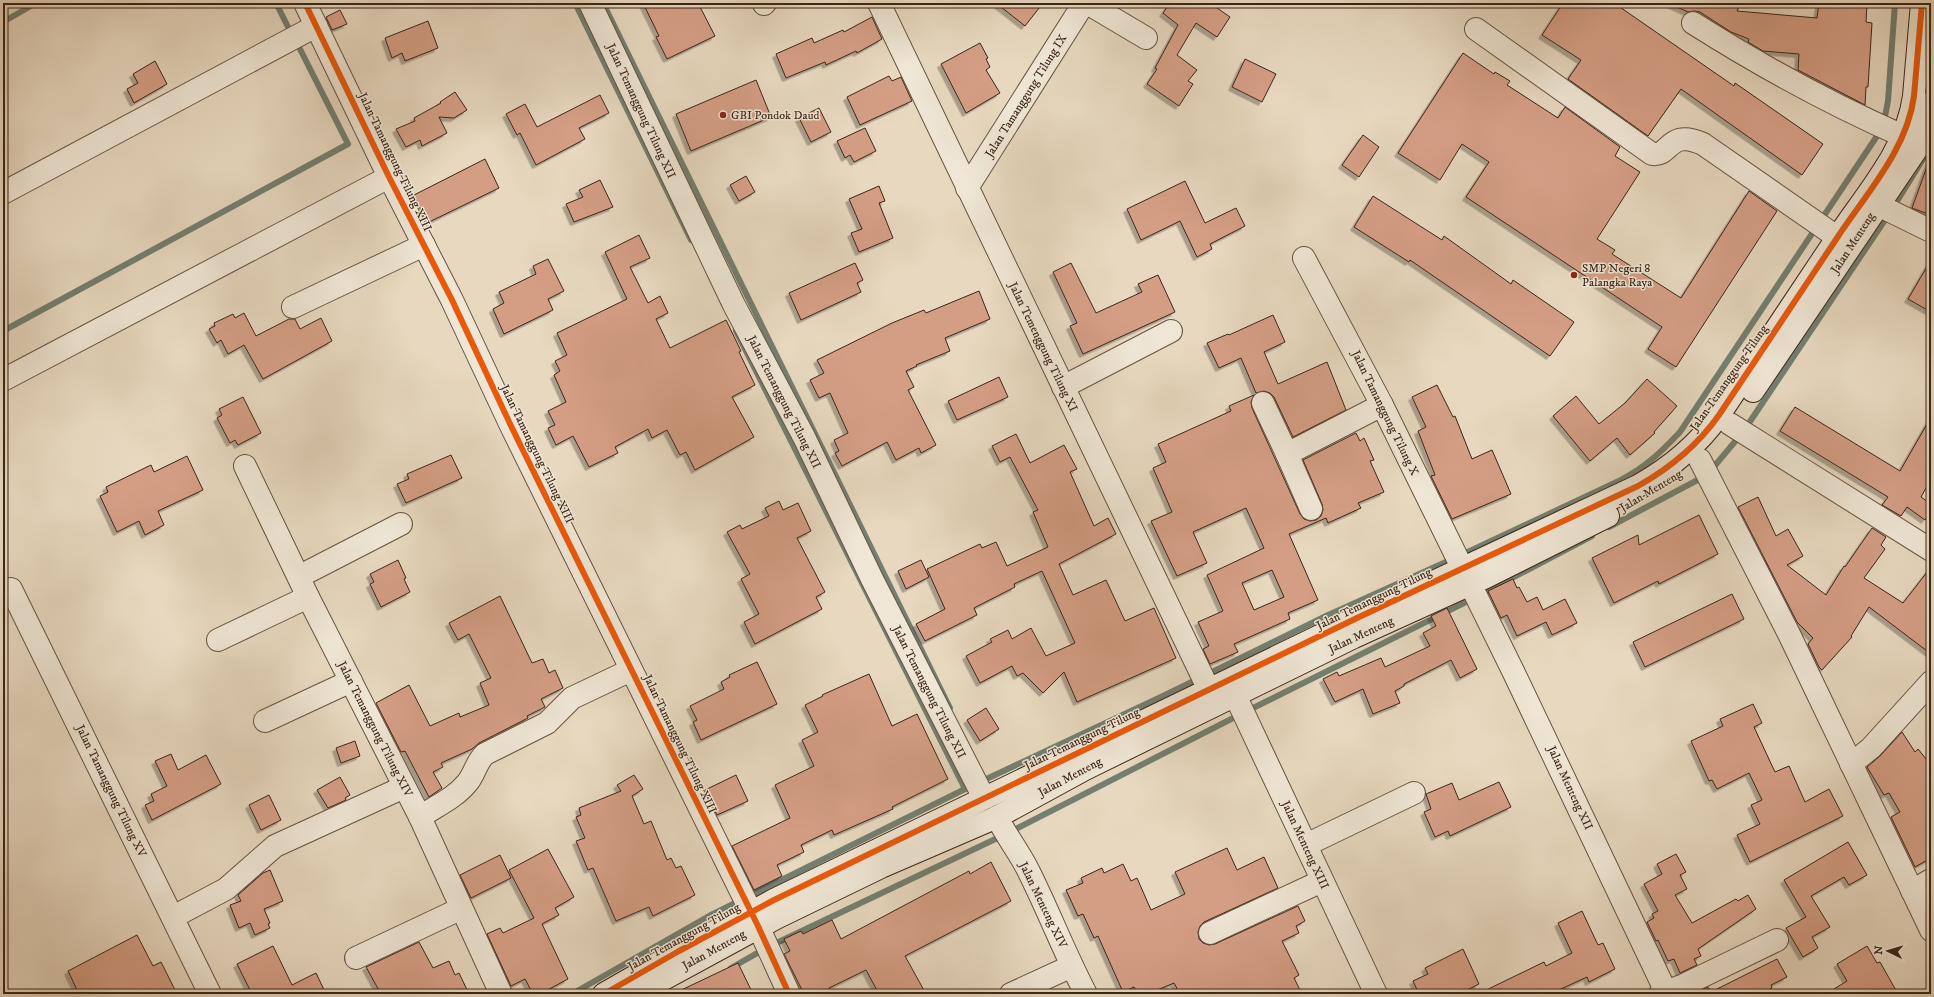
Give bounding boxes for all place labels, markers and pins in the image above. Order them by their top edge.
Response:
place label: GBI Pondok Daud [731,108,819,123]
marker: GBI Pondok Daud [718,110,728,120]
place label: SMP Negeri 8 Palangka Raya [1582,261,1653,290]
marker: SMP Negeri 8 Palangka Raya [1569,270,1579,280]

